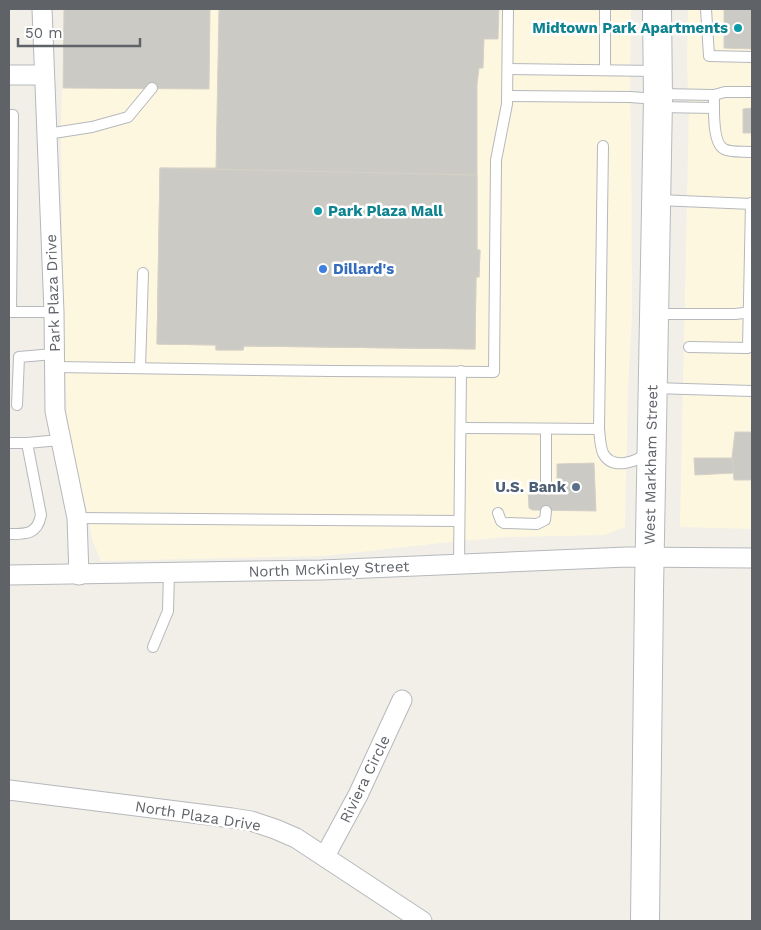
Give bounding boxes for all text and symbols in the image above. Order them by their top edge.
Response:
scale bar [18,15,140,47]
place label: Midtown Park Apartments [532,19,728,37]
marker: Midtown Park Apartments [732,22,744,34]
text: 50 m [25,24,62,42]
place label: Park Plaza Mall [328,202,443,220]
marker: Park Plaza Mall [312,205,324,217]
street label: Park Plaza Drive [42,234,64,352]
place label: Dillard's [333,260,394,278]
marker: Dillard's [317,263,329,275]
street label: West Markham Street [641,384,661,545]
place label: U.S. Bank [495,478,567,496]
marker: U.S. Bank [570,481,582,493]
street label: North McKinley Street [248,557,410,581]
street label: Riviera Circle [336,732,394,826]
street label: North Plaza Drive [134,797,262,835]

